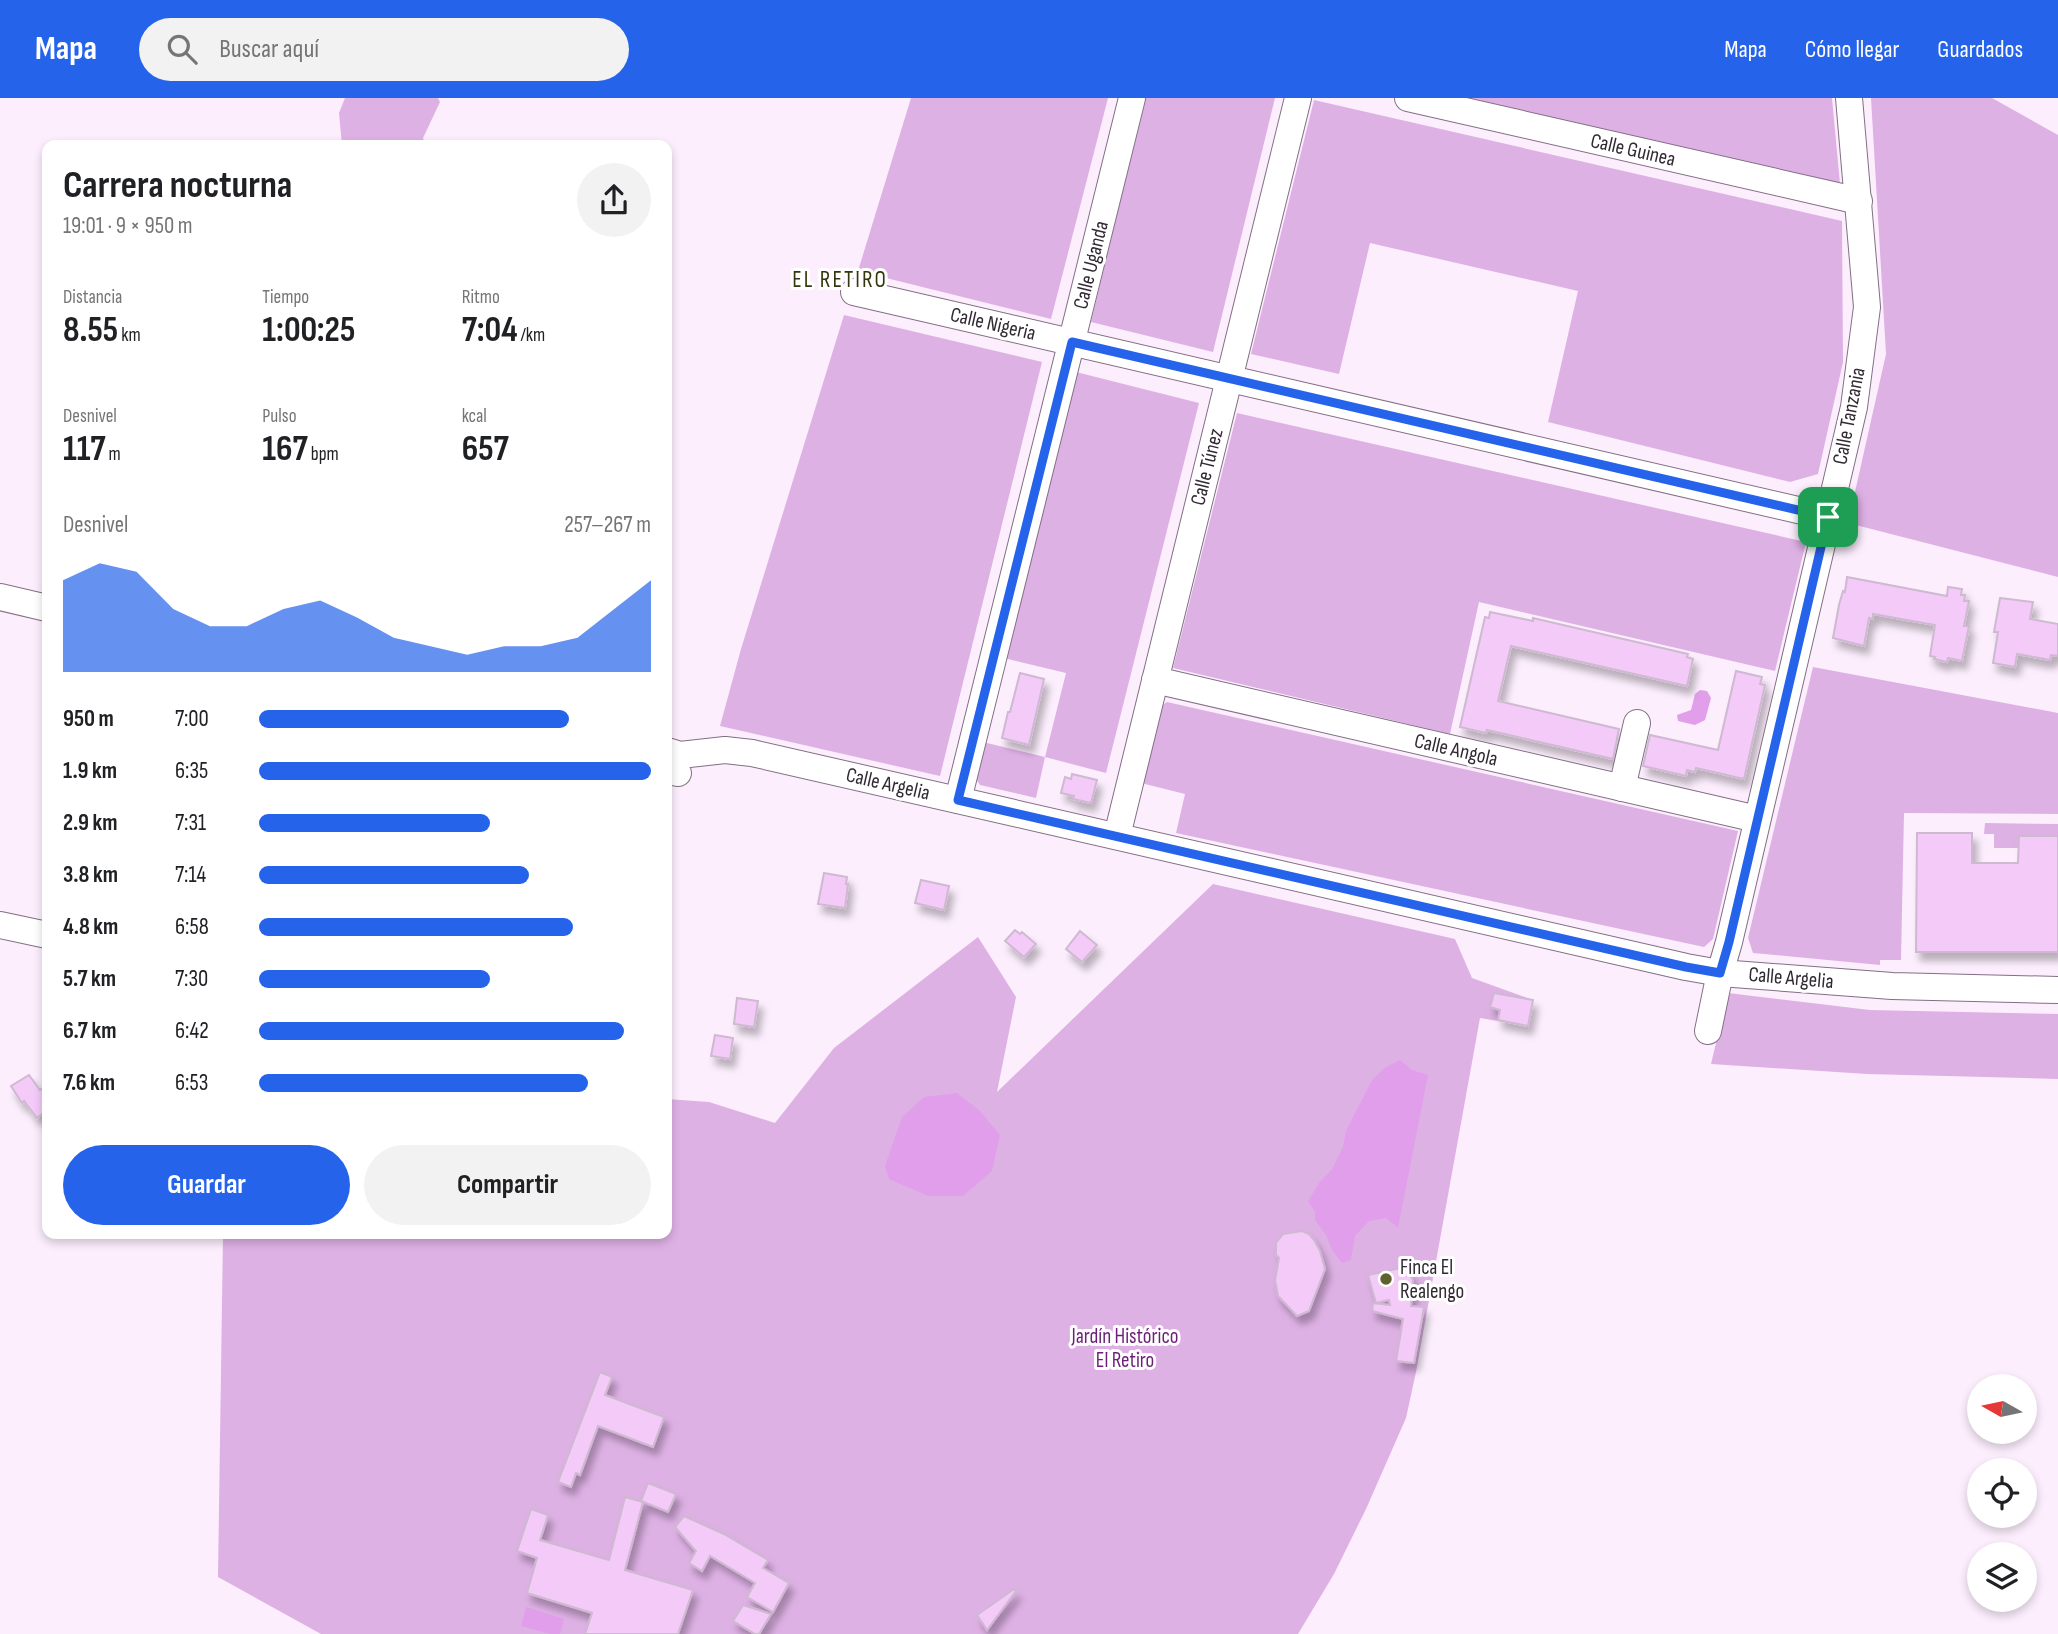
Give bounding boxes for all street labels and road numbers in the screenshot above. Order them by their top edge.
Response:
street label: Calle Guinea [1588,128,1678,172]
street label: Calle Uganda [1068,218,1114,312]
street label: Calle Nigeria [948,302,1038,346]
street label: Calle Tanzania [1827,365,1871,467]
street label: Calle Túnez [1185,426,1229,508]
street label: Calle Angola [1412,728,1500,772]
street label: Calle Argelia [844,762,932,806]
street label: Calle Argelia [1747,962,1835,994]

